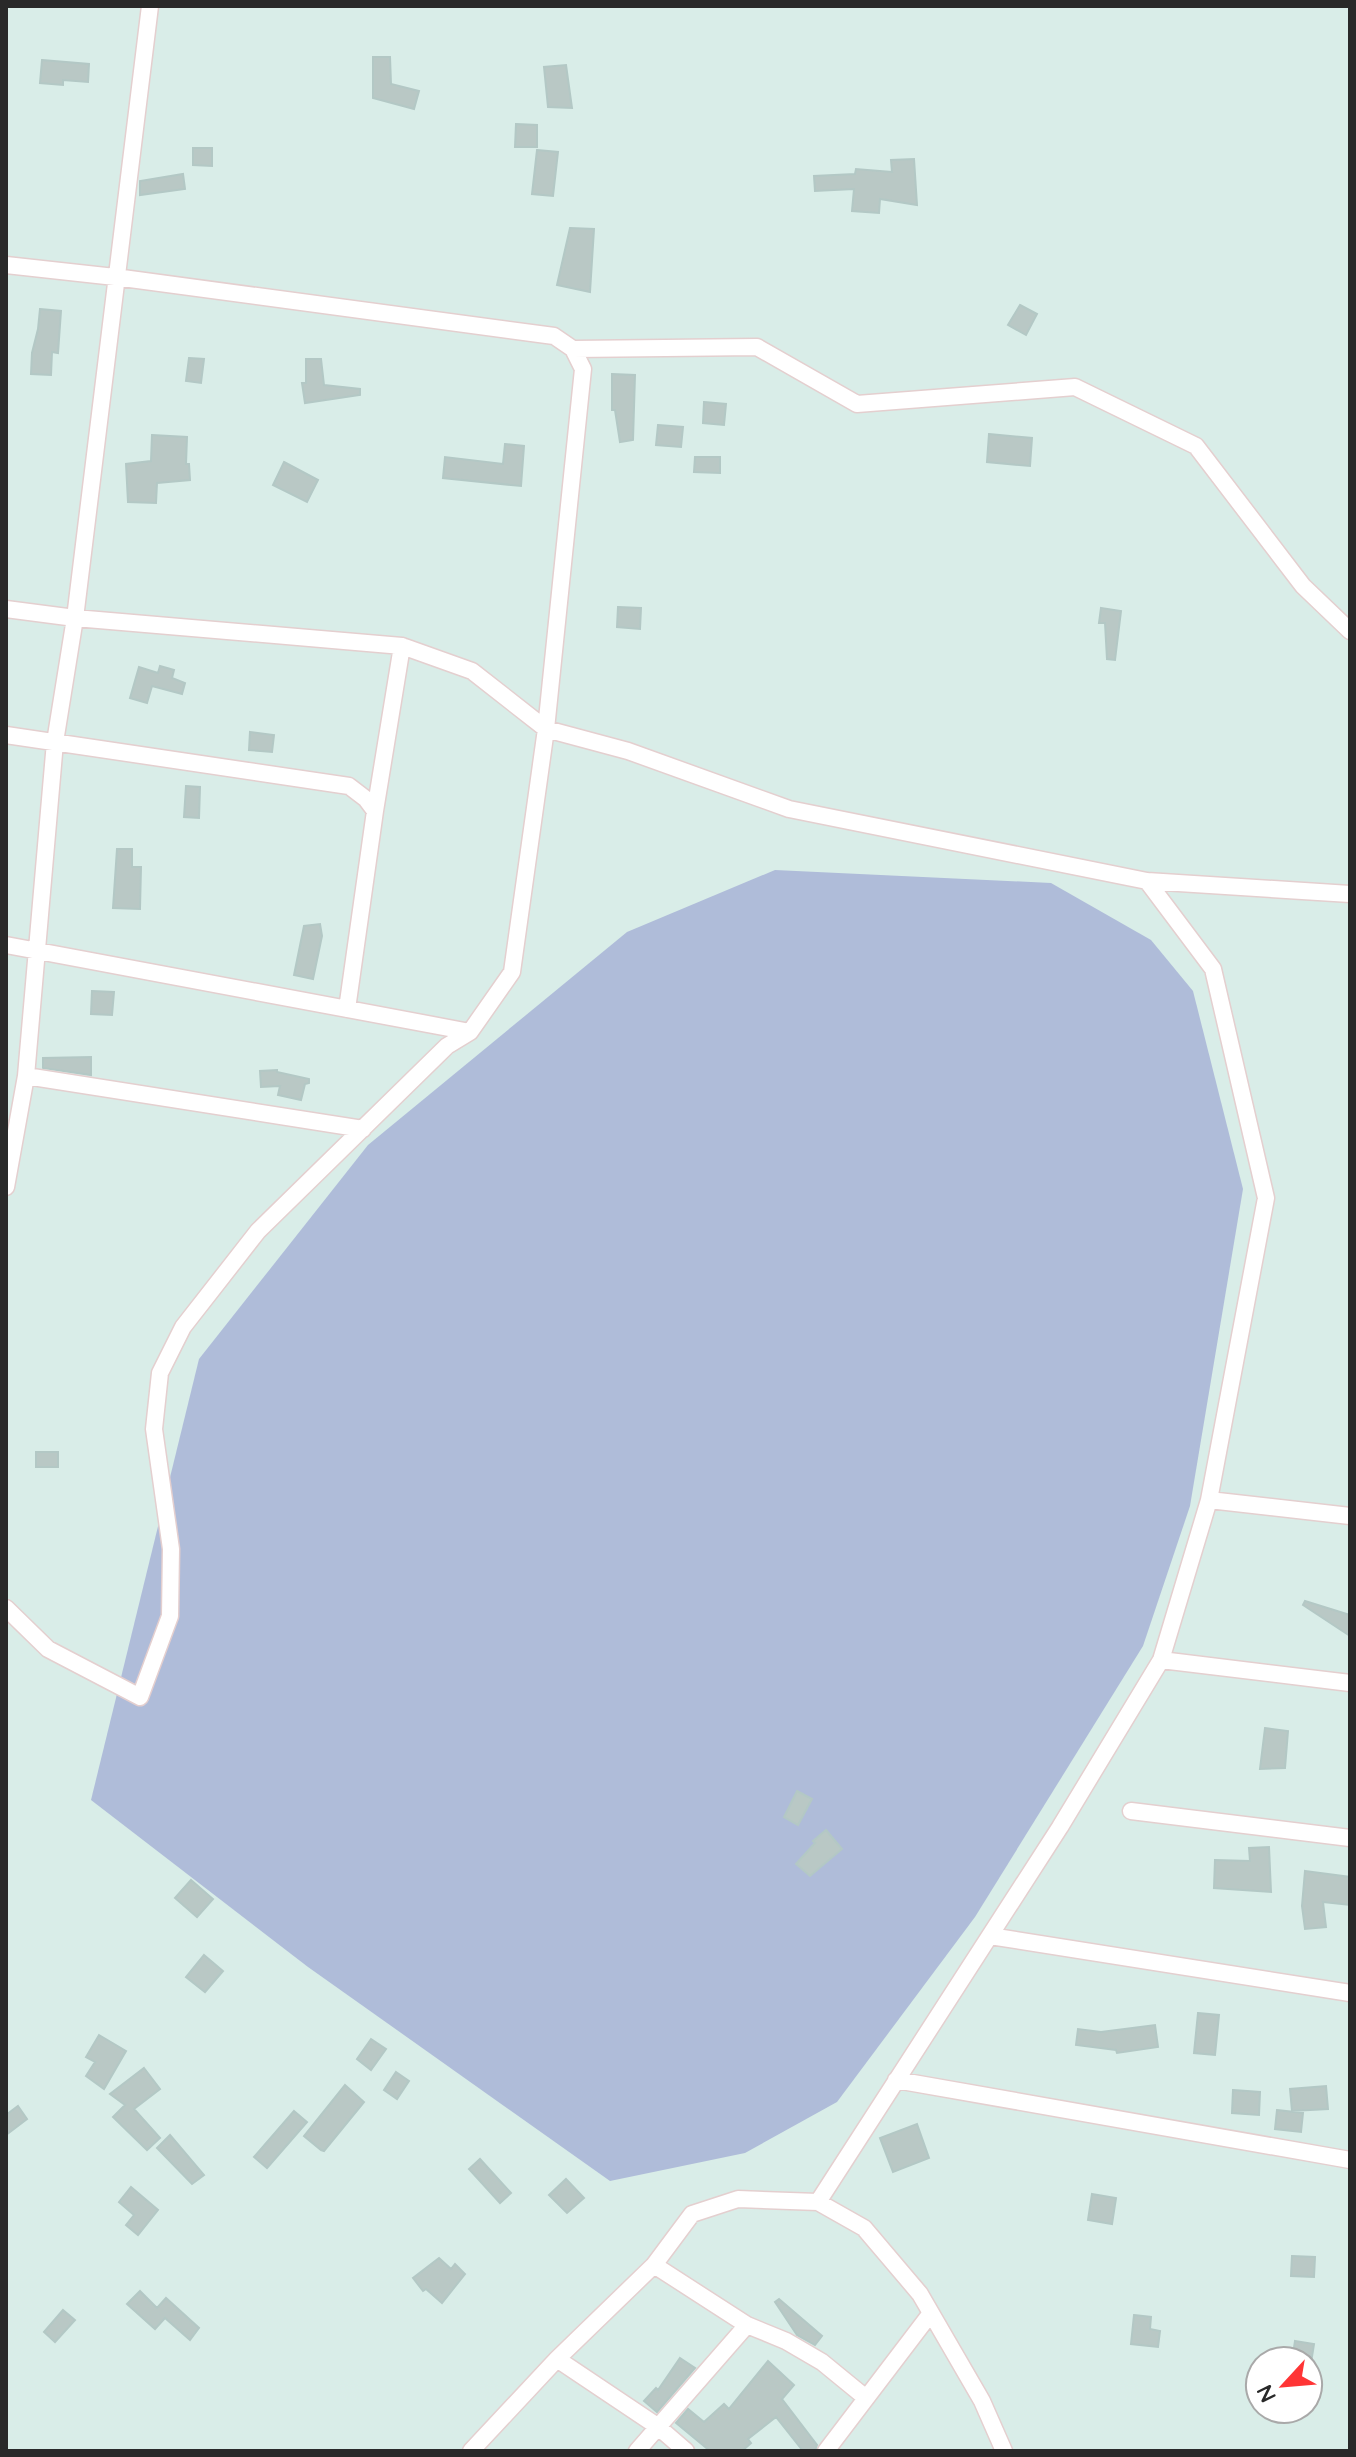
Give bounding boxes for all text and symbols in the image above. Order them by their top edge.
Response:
north arrow [1244,2345,1324,2425]
text: N [1250,2380,1282,2407]

